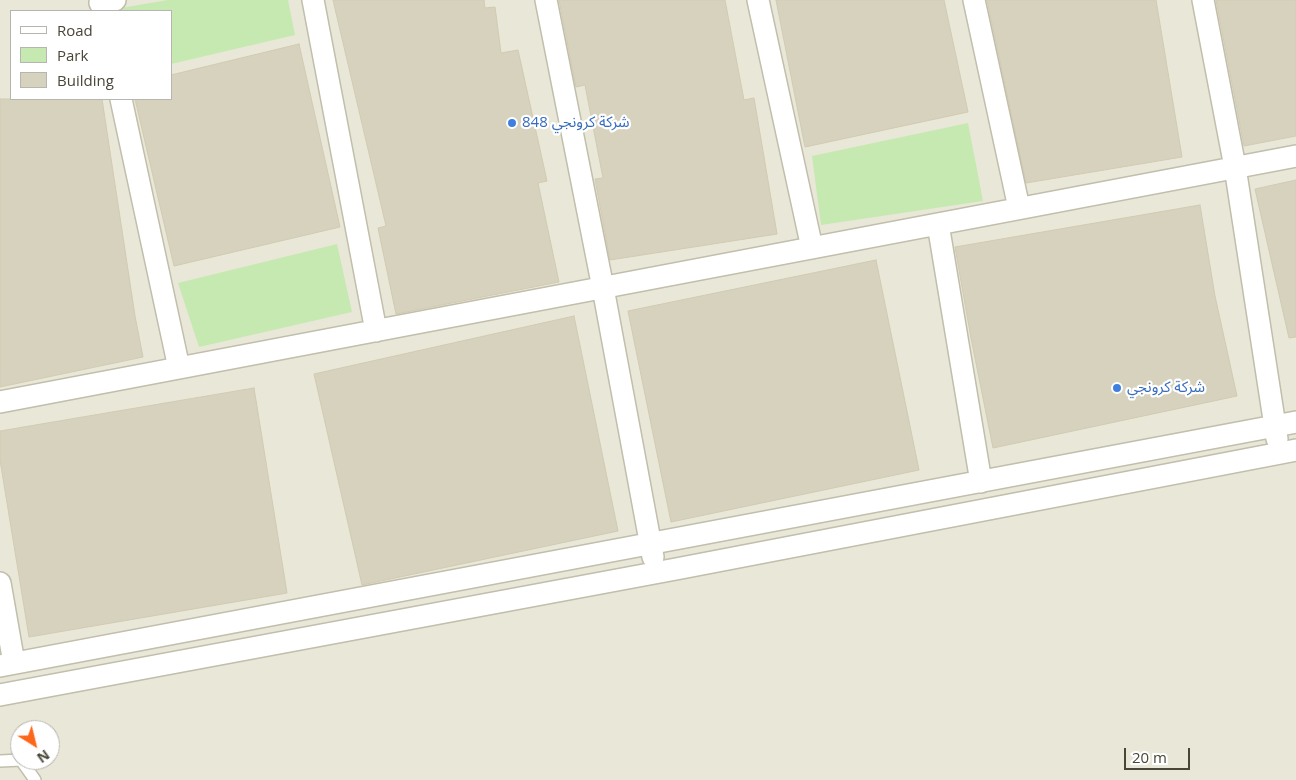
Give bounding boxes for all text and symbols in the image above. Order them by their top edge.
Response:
legend [10,10,172,100]
text: Road [57,20,93,40]
text: Park [57,45,88,65]
text: Building [57,70,114,90]
place label: شركة كرونجي 848 [522,114,630,132]
marker: شركة كرونجي 848 [506,117,518,129]
place label: شركة كرونجي [1127,379,1205,397]
marker: شركة كرونجي [1111,382,1123,394]
north arrow [10,720,60,770]
scale bar [1126,738,1192,770]
text: N [33,746,54,768]
text: 20 m [1132,747,1167,767]

